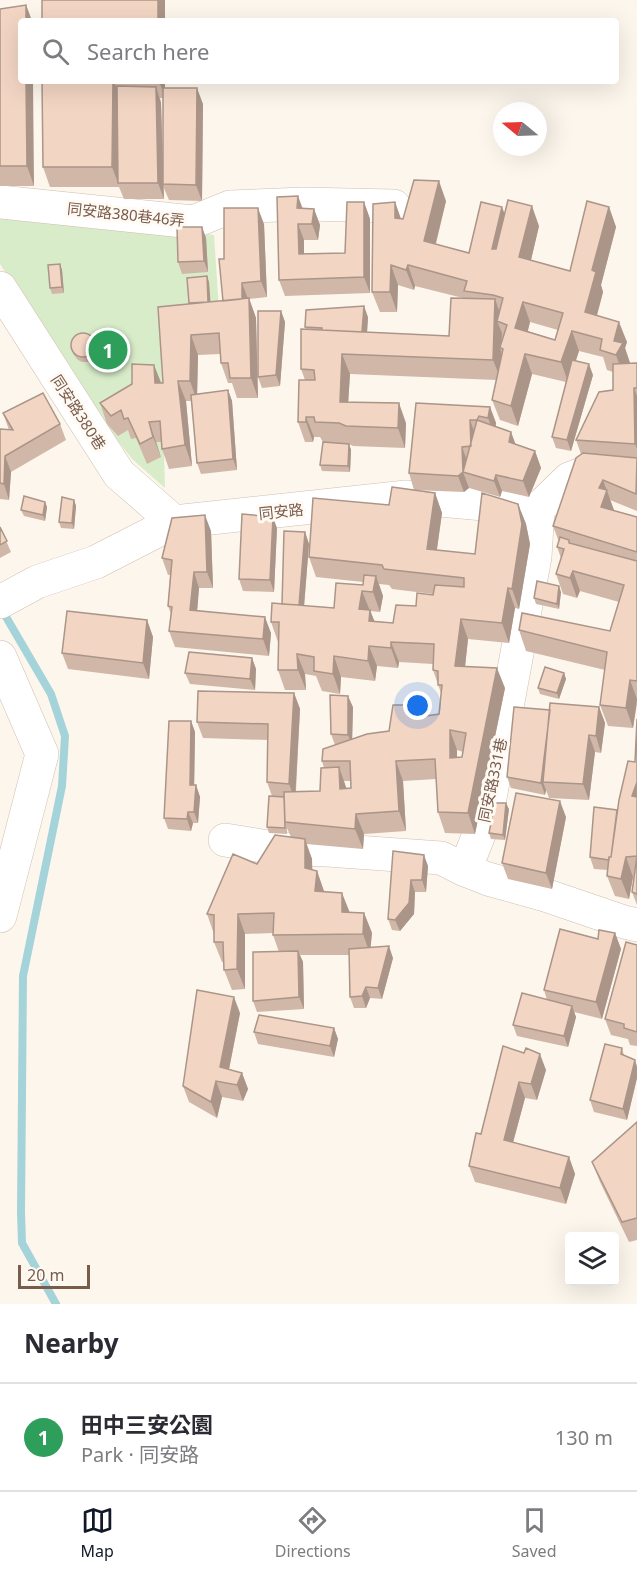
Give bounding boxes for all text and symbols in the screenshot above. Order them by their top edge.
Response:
search box [18,18,619,84]
icon: search [39,35,72,68]
text: Search here [87,36,209,66]
north arrow [493,102,547,156]
street label: 同安路380巷46弄 [66,198,186,230]
pin: 1 [88,328,128,372]
street label: 同安路380巷 [47,371,111,453]
street label: 同安路 [258,499,304,523]
your location [403,691,432,720]
street label: 同安路331巷 [473,736,511,824]
map controls [565,1232,619,1286]
button: layers [565,1232,619,1286]
scale bar [18,1262,90,1290]
text: 20 m [27,1264,64,1286]
text: Nearby [24,1325,119,1361]
text: 田中三安公園 [81,1409,213,1439]
text: 1 [38,1424,49,1451]
text: 130 m [555,1424,613,1451]
text: Park · 同安路 [81,1441,199,1468]
tab: Map [80,1504,114,1562]
tab: Directions [275,1504,351,1562]
tab: Saved [512,1504,556,1562]

